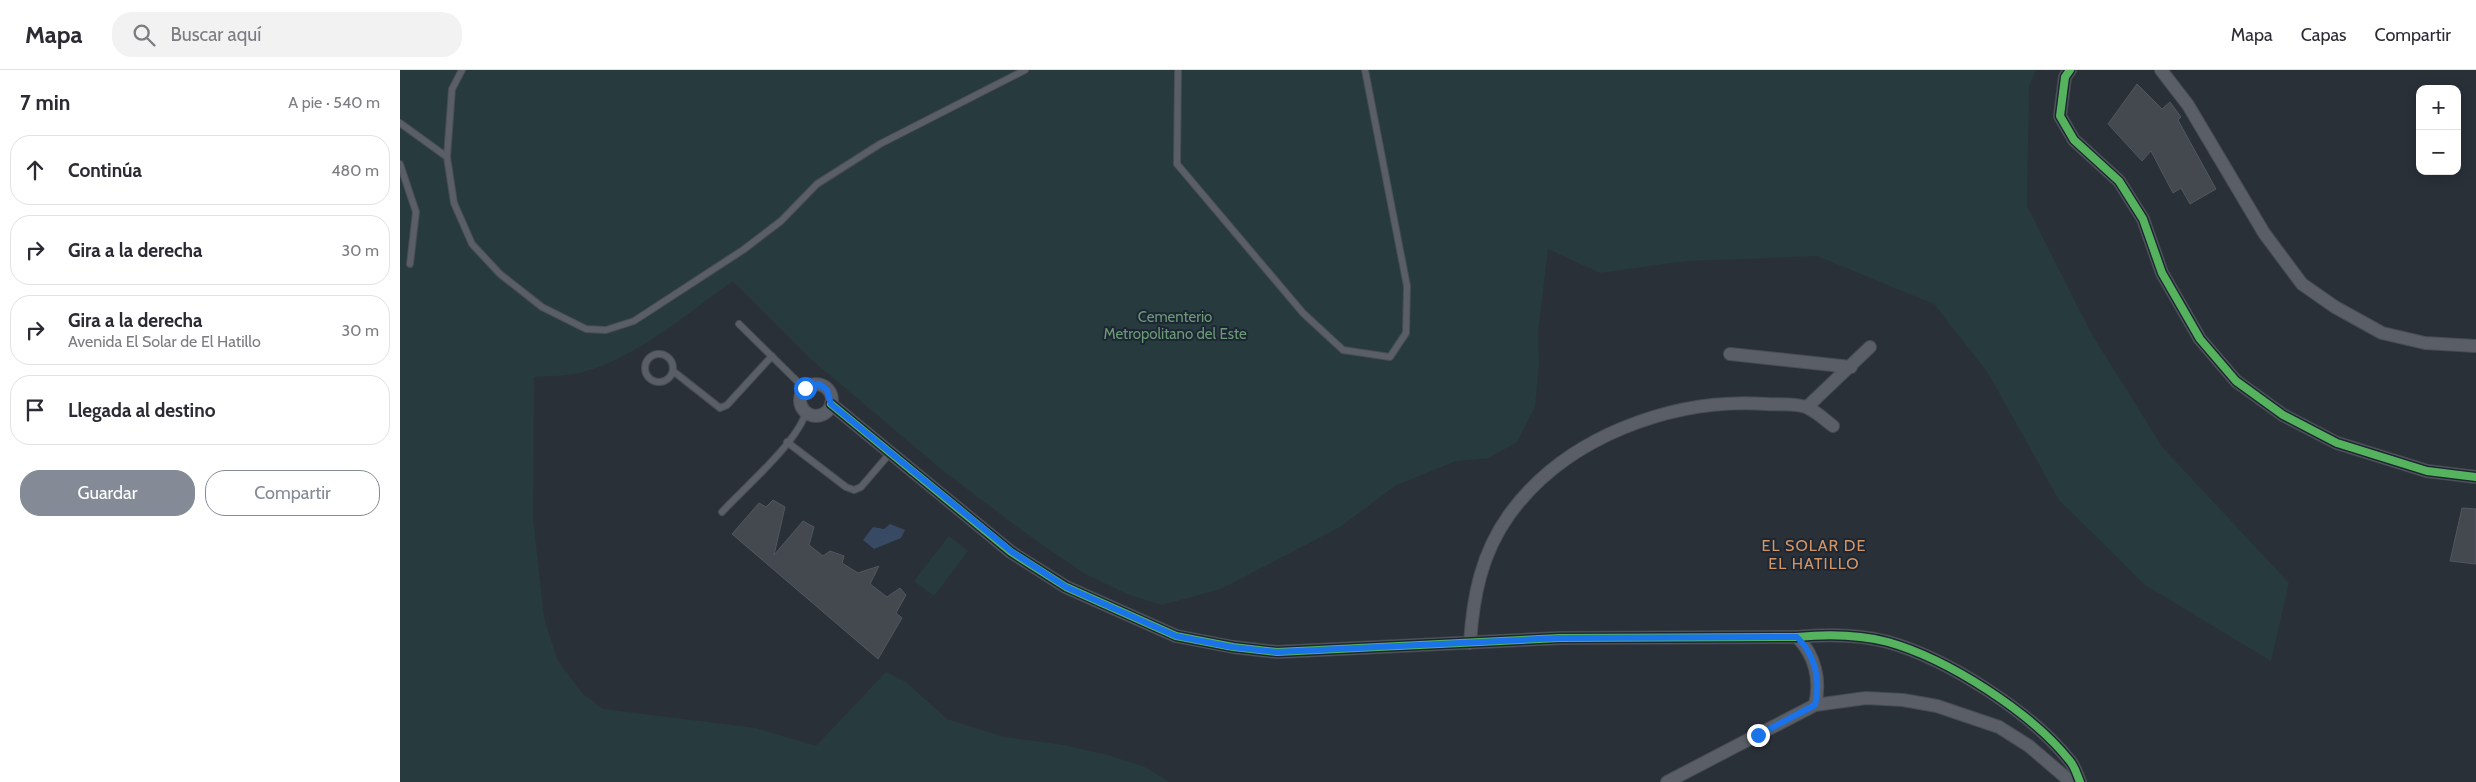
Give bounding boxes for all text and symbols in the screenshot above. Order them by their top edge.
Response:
search box [112,12,462,57]
text: Mapa [25,20,82,49]
icon: search [130,21,158,49]
text: Buscar aquí [170,23,261,46]
text: Mapa [2231,24,2273,46]
text: Capas [2301,24,2347,46]
text: Compartir [2375,24,2451,46]
map controls [2416,85,2461,175]
button: + [2416,85,2461,130]
text: 7 min [20,90,70,115]
text: A pie · 540 m [288,93,380,112]
button: − [2416,130,2461,175]
icon: ahead [21,156,49,184]
text: Continúa [68,159,142,182]
text: 480 m [331,161,379,180]
icon: right [21,236,49,264]
text: Gira a la derecha [68,239,203,262]
text: 30 m [342,241,379,260]
park label: Cementerio Metropolitano del Este [1103,308,1247,343]
text: Gira a la derecha [68,309,203,332]
icon: right [21,316,49,344]
text: 30 m [342,321,379,340]
text: Avenida El Solar de El Hatillo [68,332,261,351]
route start [794,377,817,400]
icon: arrive [21,396,49,424]
text: Llegada al destino [68,399,215,422]
button: Guardar [20,470,195,516]
button: Compartir [205,470,380,516]
district label: EL SOLAR DE EL HATILLO [1762,536,1866,573]
route end [1747,724,1770,747]

